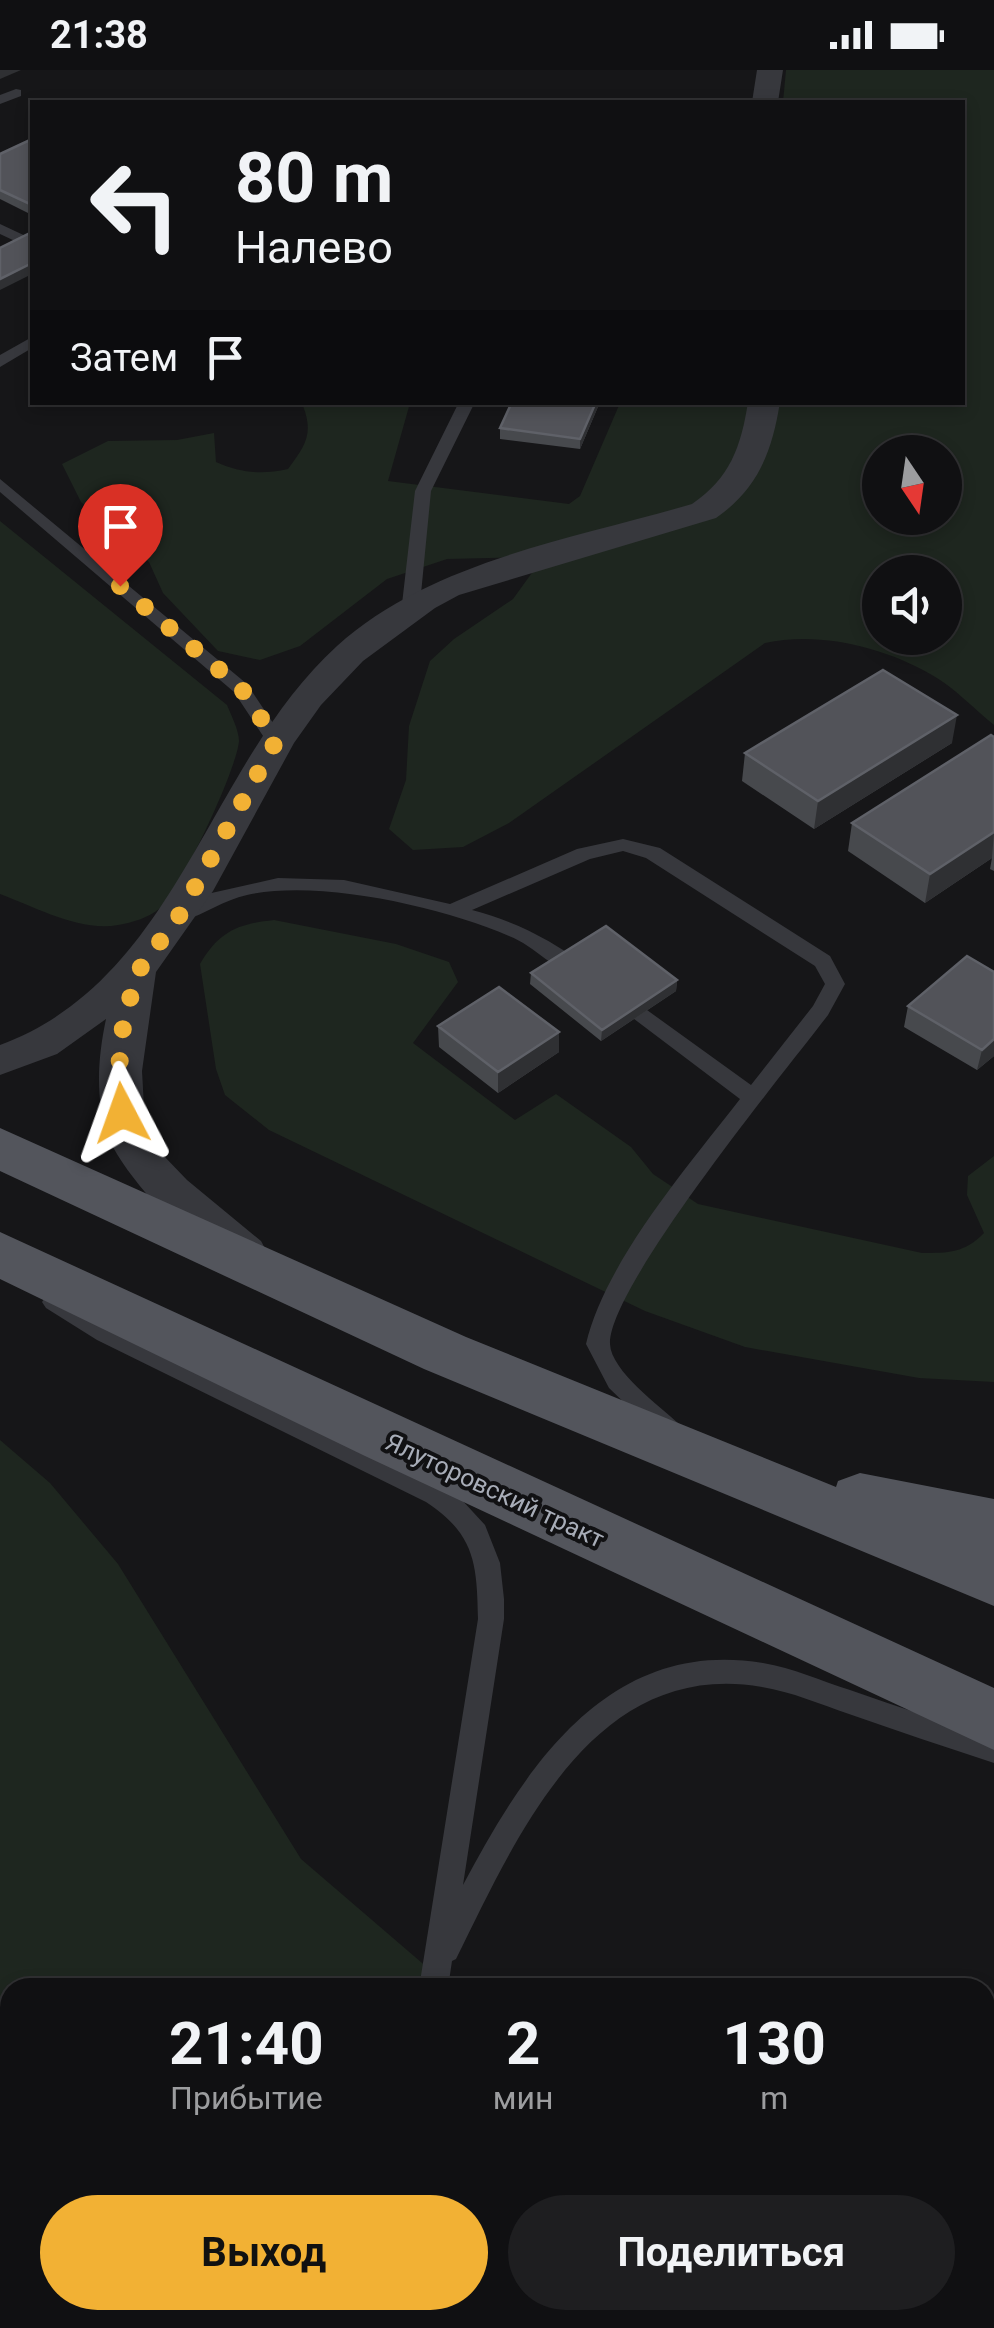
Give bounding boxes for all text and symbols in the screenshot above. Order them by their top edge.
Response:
text: 21:38 [50,13,148,57]
text: 80 m [235,137,393,219]
icon: left [70,140,200,270]
text: Налево [235,221,393,274]
icon: arrive [198,330,253,385]
text: Затем [70,336,178,380]
north arrow [862,435,962,535]
map controls [862,435,962,655]
pin [78,484,163,587]
icon: arrive [93,499,148,554]
button: sound [862,555,962,655]
position arrow [70,1061,174,1165]
street label: Ялуторовский тракт [381,1427,609,1554]
text: 21:40 [169,2008,324,2079]
text: 2 [506,2008,540,2079]
text: 130 [723,2008,826,2079]
text: Прибытие [170,2079,323,2117]
text: мин [493,2079,553,2117]
text: m [760,2079,788,2117]
button: Выход [40,2195,488,2310]
button: Поделиться [508,2195,955,2310]

